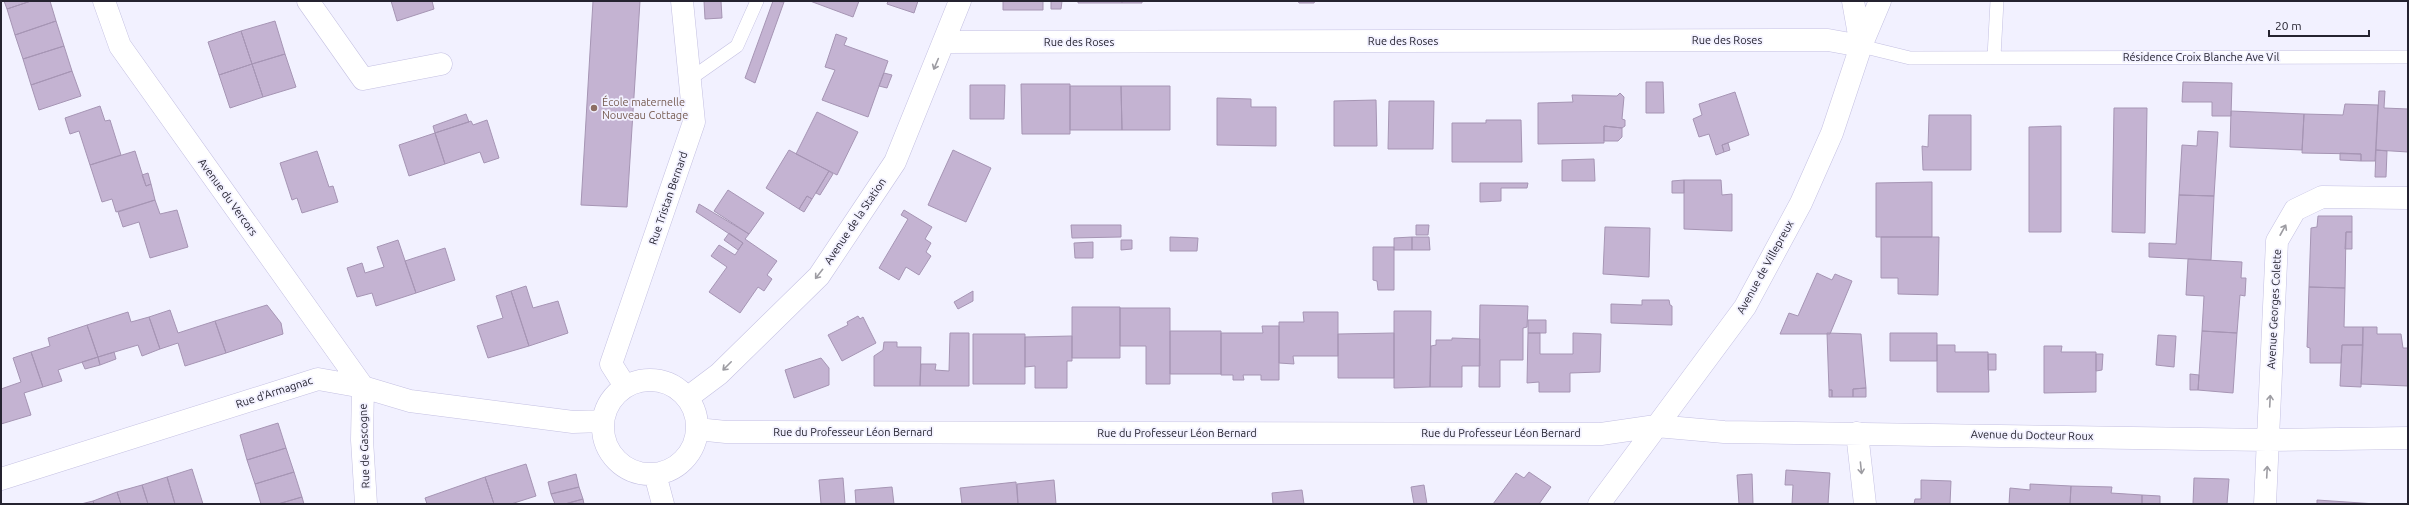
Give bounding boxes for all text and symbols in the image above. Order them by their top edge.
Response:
scale bar [2269,12,2369,38]
text: 20 m [2275,19,2302,32]
street label: Rue des Roses [1692,34,1762,46]
street label: Rue des Roses [1368,35,1438,47]
street label: Rue des Roses [1044,36,1114,48]
street label: Résidence Croix Blanche Ave Vil [2123,51,2279,63]
one-way arrow [932,57,939,69]
place label: École maternelle Nouveau Cottage [602,95,688,121]
marker: École maternelle Nouveau Cottage [589,103,599,113]
street label: Rue Tristan Bernard [646,150,690,246]
street label: Avenue du Vercors [196,156,260,238]
street label: Avenue de la Station [822,176,888,266]
street label: Avenue de Villepreux [1734,218,1796,316]
one-way arrow [2280,224,2288,236]
street label: Avenue Georges Colette [2265,249,2283,369]
one-way arrow [815,269,823,280]
one-way arrow [722,361,732,371]
street label: Rue d'Armagnac [234,374,314,410]
one-way arrow [2267,395,2274,408]
street label: Rue de Gascogne [357,403,371,489]
street label: Rue du Professeur Léon Bernard [773,426,933,438]
street label: Rue du Professeur Léon Bernard [1097,427,1257,439]
street label: Rue du Professeur Léon Bernard [1421,427,1581,439]
street label: Avenue du Docteur Roux [1971,428,2094,442]
one-way arrow [1857,462,1864,475]
one-way arrow [2263,466,2270,479]

